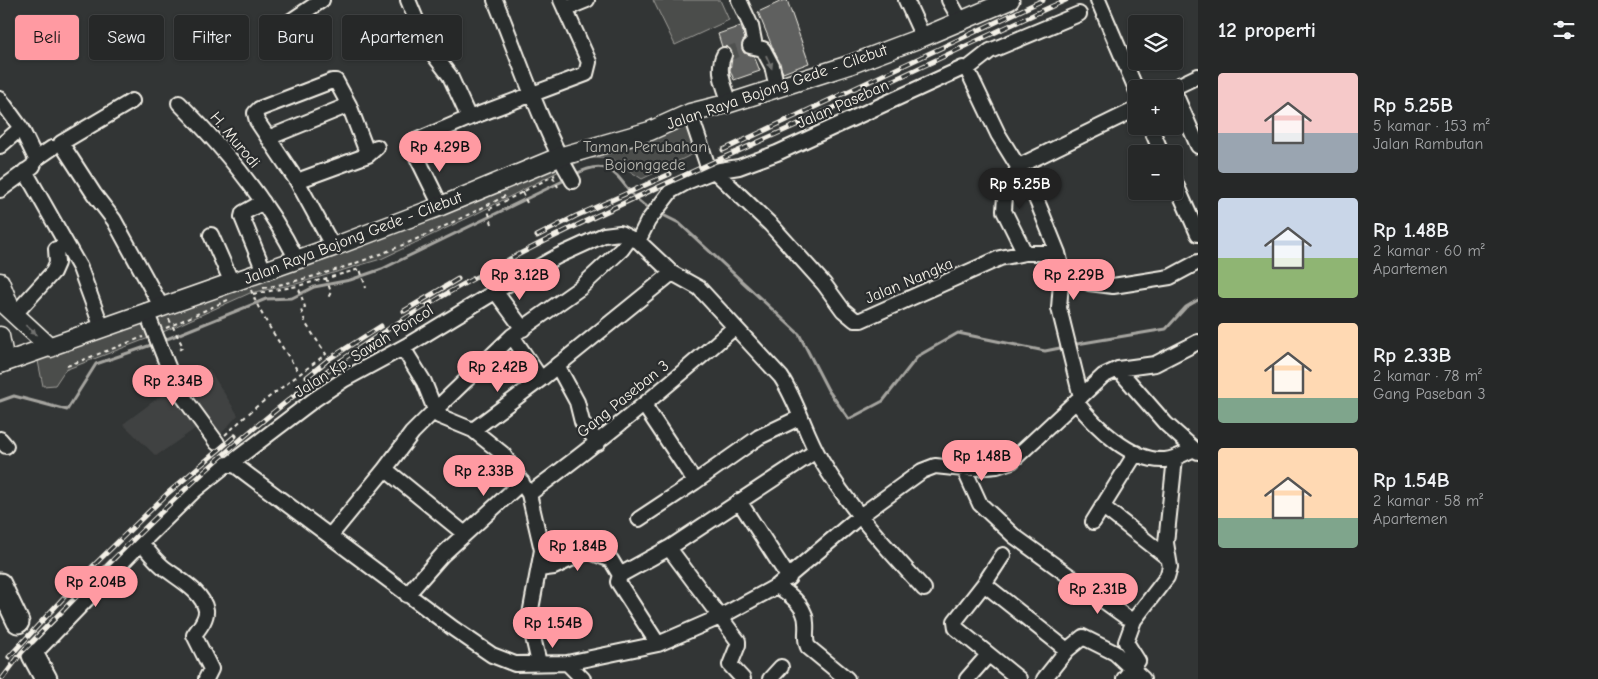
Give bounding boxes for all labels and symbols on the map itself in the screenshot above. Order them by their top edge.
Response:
street label: Jalan Raya Bojong Gede - Cilebut [664,41,890,133]
one-way arrow [766,55,774,69]
street label: Jalan Paseban [794,76,892,132]
street label: H. Murodi [206,108,264,172]
pin: Rp 4.29B [388,130,492,173]
park label: Taman Perubahan Bojonggede [583,138,707,174]
pin: Rp 5.25B [968,168,1072,210]
street label: Jalan Raya Bojong Gede - Cilebut [241,188,465,288]
street label: Jalan Nangka [863,254,955,308]
pin: Rp 3.12B [468,258,572,301]
pin: Rp 2.29B [1022,258,1126,301]
street label: Jalan Kp. Sawah Poncol [291,301,437,401]
one-way arrow [25,324,37,336]
pin: Rp 2.42B [446,350,550,393]
street label: Gang Paseban 3 [574,357,672,441]
pin: Rp 2.34B [121,364,225,407]
pin: Rp 1.48B [930,440,1034,482]
pin: Rp 2.33B [432,454,536,497]
pin: Rp 1.84B [526,530,630,572]
pin: Rp 2.04B [44,566,148,608]
pin: Rp 2.31B [1046,572,1150,615]
pin: Rp 1.54B [501,606,605,649]

